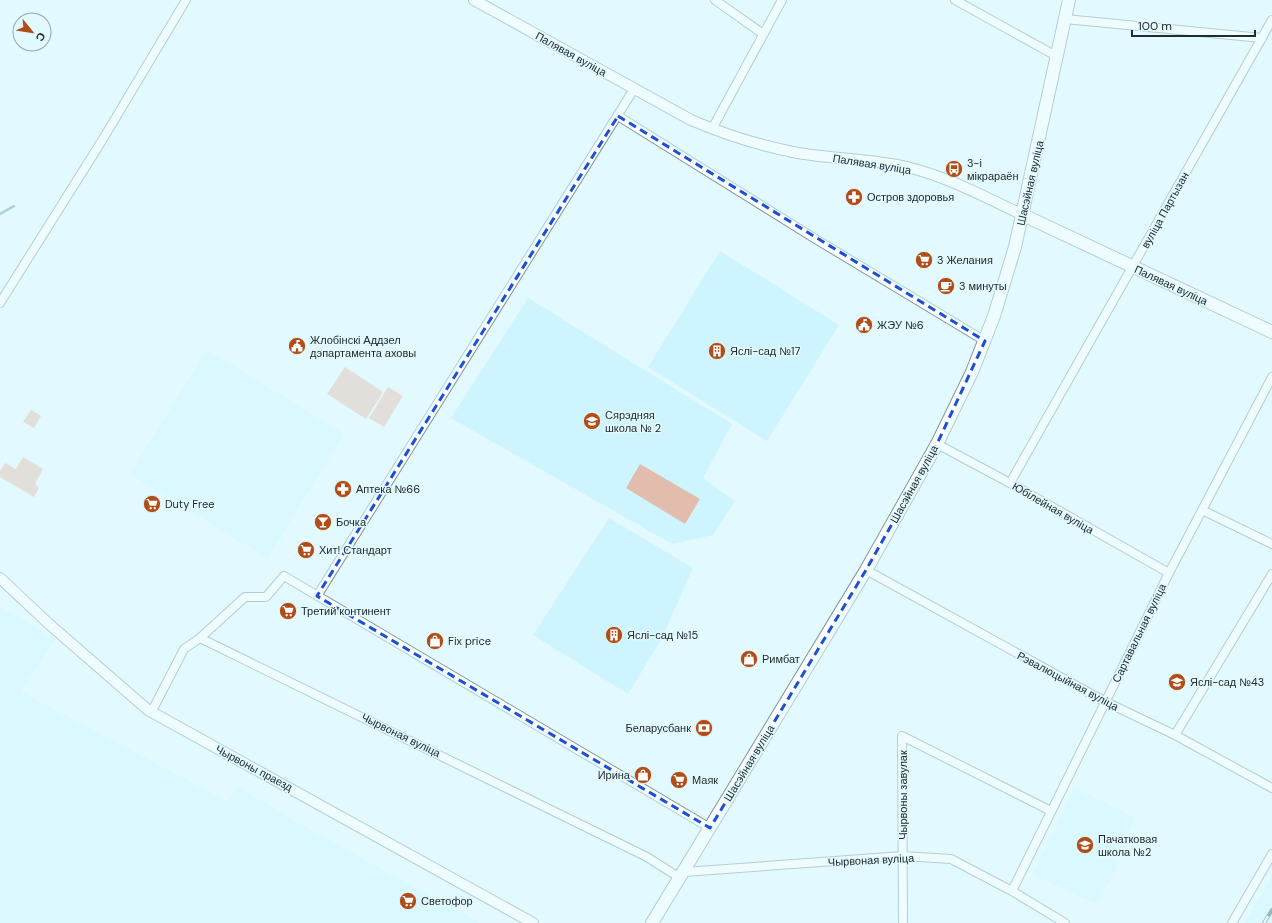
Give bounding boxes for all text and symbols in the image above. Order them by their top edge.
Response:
north arrow [12,12,52,52]
scale bar [1132,12,1255,38]
text: 100 m [1138,18,1172,34]
street label: Палявая вуліца [533,29,610,80]
text: С [33,30,49,44]
street label: Шасэйная вуліца [1013,138,1047,227]
street label: Палявая вуліца [832,151,913,177]
place label: 3-і мікрараён [967,156,1018,183]
bus stop icon: 3-і мікрараён [944,159,964,179]
street label: вуліца Партызан [1138,169,1192,251]
pharmacy icon: Остров здоровья [844,187,864,207]
place label: Остров здоровья [867,190,954,204]
supermarket icon: 3 Желания [914,250,934,270]
place label: 3 Желания [937,253,993,267]
street label: Палявая вуліца [1132,262,1211,308]
cafe icon: 3 минуты [936,276,956,296]
place label: 3 минуты [959,279,1007,293]
public building icon: ЖЭУ №6 [854,315,874,335]
place label: ЖЭУ №6 [877,318,924,332]
place label: Жлобінскі Аддзел дэпартамента аховы [310,333,416,360]
public building icon: Жлобінскі Аддзел дэпартамента аховы [287,336,307,356]
building icon: Яслі-сад №17 [707,341,727,361]
place label: Яслі-сад №17 [730,344,800,358]
place label: Сярэдняя школа № 2 [605,408,661,435]
school or university icon: Сярэдняя школа № 2 [582,411,602,431]
street label: Шасэйная вуліца [887,442,942,525]
pharmacy icon: Аптека №66 [333,479,353,499]
street label: Юбілейная вуліца [1010,479,1097,537]
place label: Аптека №66 [356,482,420,496]
supermarket icon: Duty Free [142,494,162,514]
place label: Duty Free [165,497,214,511]
bar icon: Бочка [313,512,333,532]
place label: Бочка [336,515,367,529]
supermarket icon: Хит! Стандарт [296,540,316,560]
place label: Хит! Стандарт [319,543,392,557]
street label: Сартавальная вуліца [1109,580,1169,685]
supermarket icon: Третий континент [278,601,298,621]
place label: Третий континент [301,604,391,618]
building icon: Яслі-сад №15 [604,625,624,645]
place label: Яслі-сад №15 [627,628,698,642]
shop icon: Fix price [425,631,445,651]
place label: Fix price [448,634,491,648]
street label: Рэвалюцыйная вуліца [1015,648,1122,714]
shop icon: Римбат [739,649,759,669]
place label: Римбат [762,652,800,666]
school or university icon: Яслі-сад №43 [1167,672,1187,692]
place label: Яслі-сад №43 [1190,675,1264,689]
street label: Чырвоная вуліца [359,710,444,761]
bank icon: Беларусбанк [694,718,714,738]
place label: Беларусбанк [626,721,691,735]
street label: Шасэйная вуліца [721,721,778,804]
street label: Чырвоны праезд [213,742,295,794]
street label: Чырвоны завулак [896,750,910,840]
shop icon: Ирина [633,765,653,785]
place label: Ирина [598,768,631,782]
supermarket icon: Маяк [669,770,689,790]
place label: Маяк [692,773,718,787]
place label: Пачатковая школа №2 [1098,832,1157,859]
school or university icon: Пачатковая школа №2 [1075,835,1095,855]
street label: Чырвоная вуліца [827,851,915,869]
supermarket icon: Светофор [398,891,418,911]
place label: Светофор [421,894,473,908]

